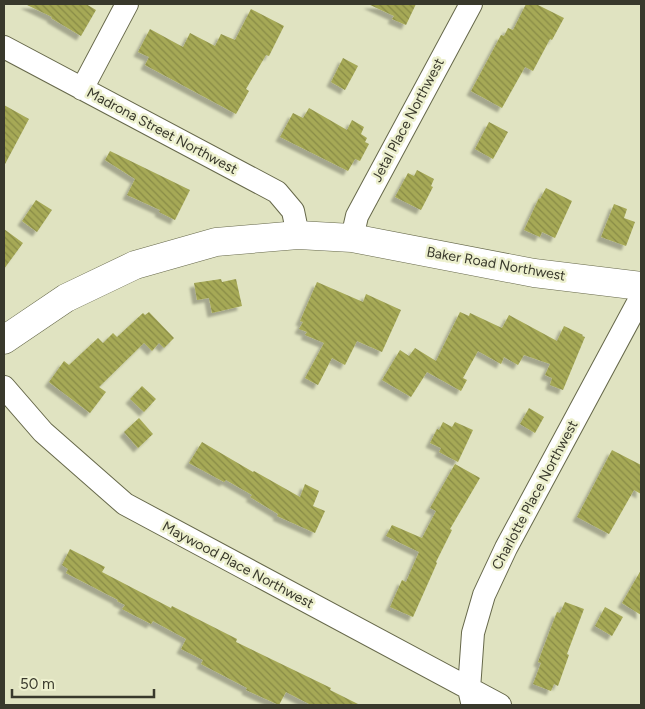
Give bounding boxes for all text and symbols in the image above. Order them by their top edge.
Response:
street label: Jetal Place Northwest [368,55,448,185]
street label: Madrona Street Northwest [84,84,240,178]
street label: Baker Road Northwest [425,243,567,285]
street label: Charlotte Place Northwest [488,417,582,573]
street label: Maywood Place Northwest [159,518,317,612]
scale bar [12,666,155,698]
text: 50 m [20,675,55,693]

